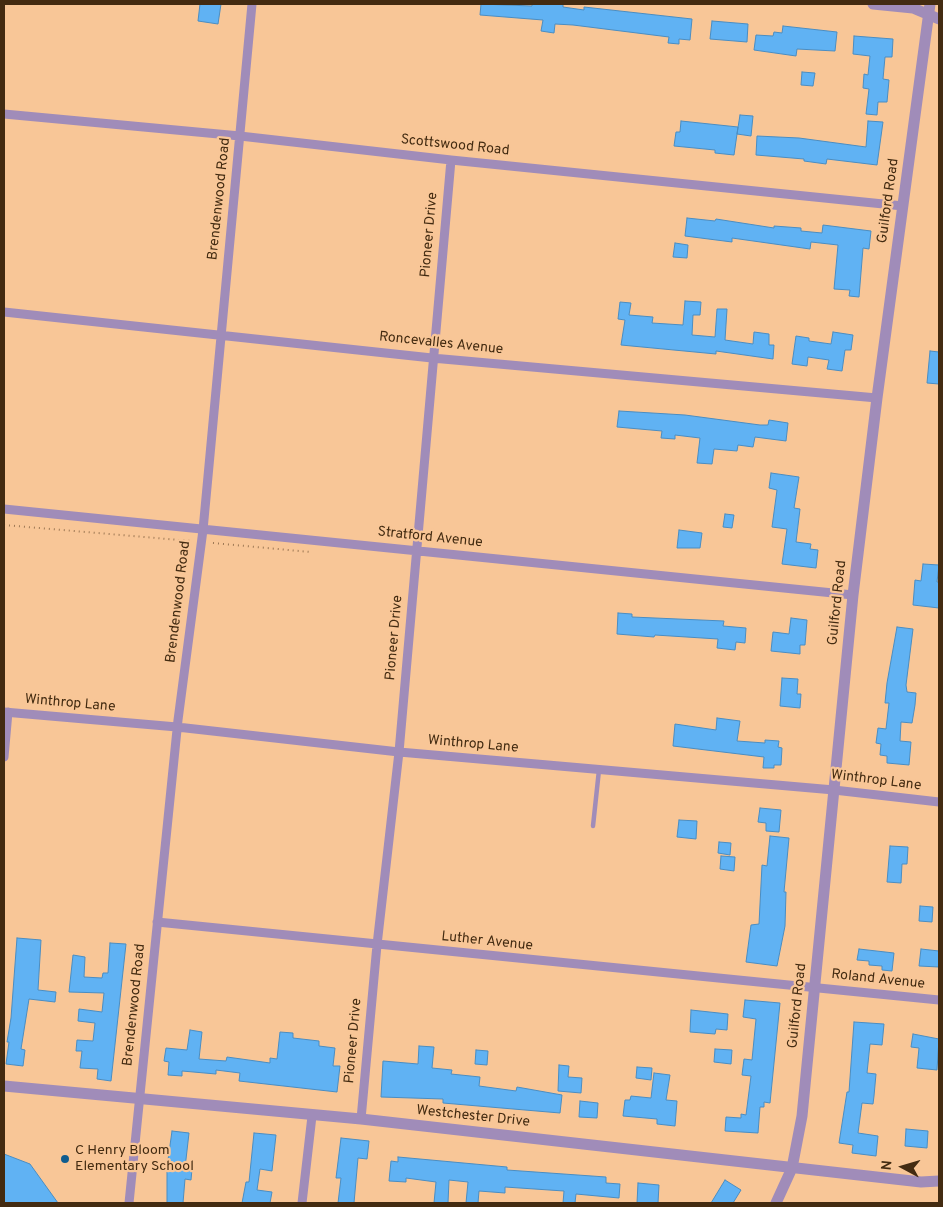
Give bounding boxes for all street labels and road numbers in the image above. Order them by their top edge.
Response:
street label: Scottswood Road [400,132,510,160]
street label: Brendenwood Road [205,137,235,261]
street label: Guilford Road [875,158,903,244]
street label: Pioneer Drive [418,192,442,278]
street label: Roncevalles Avenue [378,329,504,359]
street label: Stratford Avenue [377,524,483,552]
street label: Brendenwood Road [163,540,195,664]
street label: Guilford Road [825,560,851,646]
street label: Pioneer Drive [383,595,407,681]
street label: Winthrop Lane [24,692,116,716]
street label: Winthrop Lane [427,733,519,757]
street label: Winthrop Lane [830,767,922,795]
street label: Luther Avenue [440,929,534,955]
street label: Brendenwood Road [120,943,150,1067]
street label: Guilford Road [785,963,811,1049]
street label: Roland Avenue [830,967,926,993]
street label: Pioneer Drive [342,998,366,1084]
street label: Westchester Drive [415,1103,531,1131]

